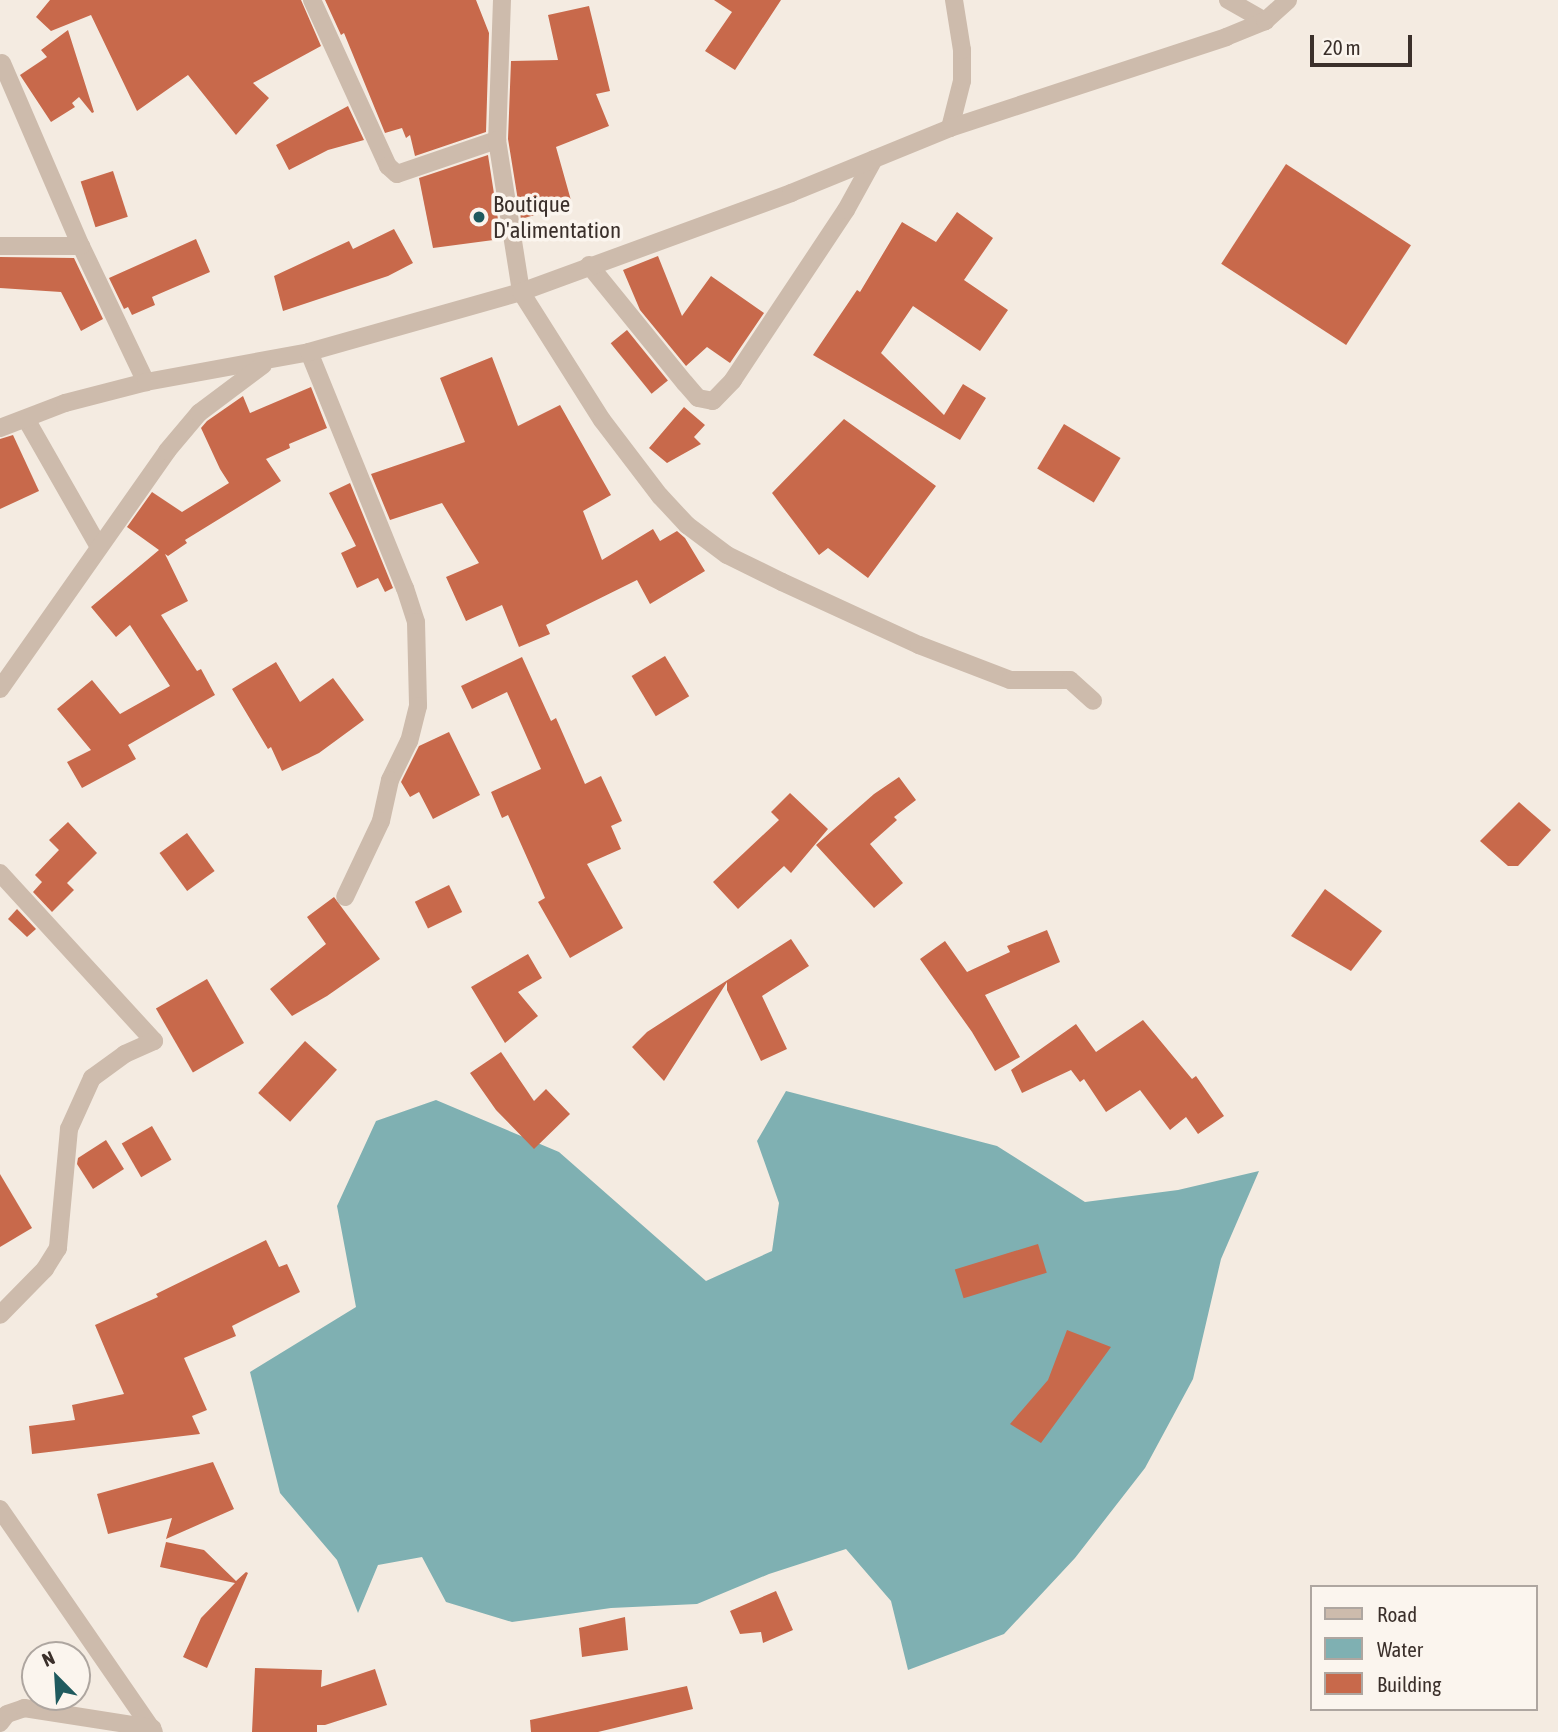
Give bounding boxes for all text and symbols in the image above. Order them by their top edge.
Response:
scale bar [1313,21,1414,65]
text: 20 m [1323,35,1361,59]
place label: Boutique D'alimentation [493,190,621,244]
marker: Boutique D'alimentation [471,209,487,225]
legend [1310,1585,1537,1711]
text: Road [1377,1602,1417,1626]
text: Water [1377,1637,1423,1661]
north arrow [21,1641,91,1711]
text: N [39,1646,58,1671]
text: Building [1377,1672,1441,1696]

